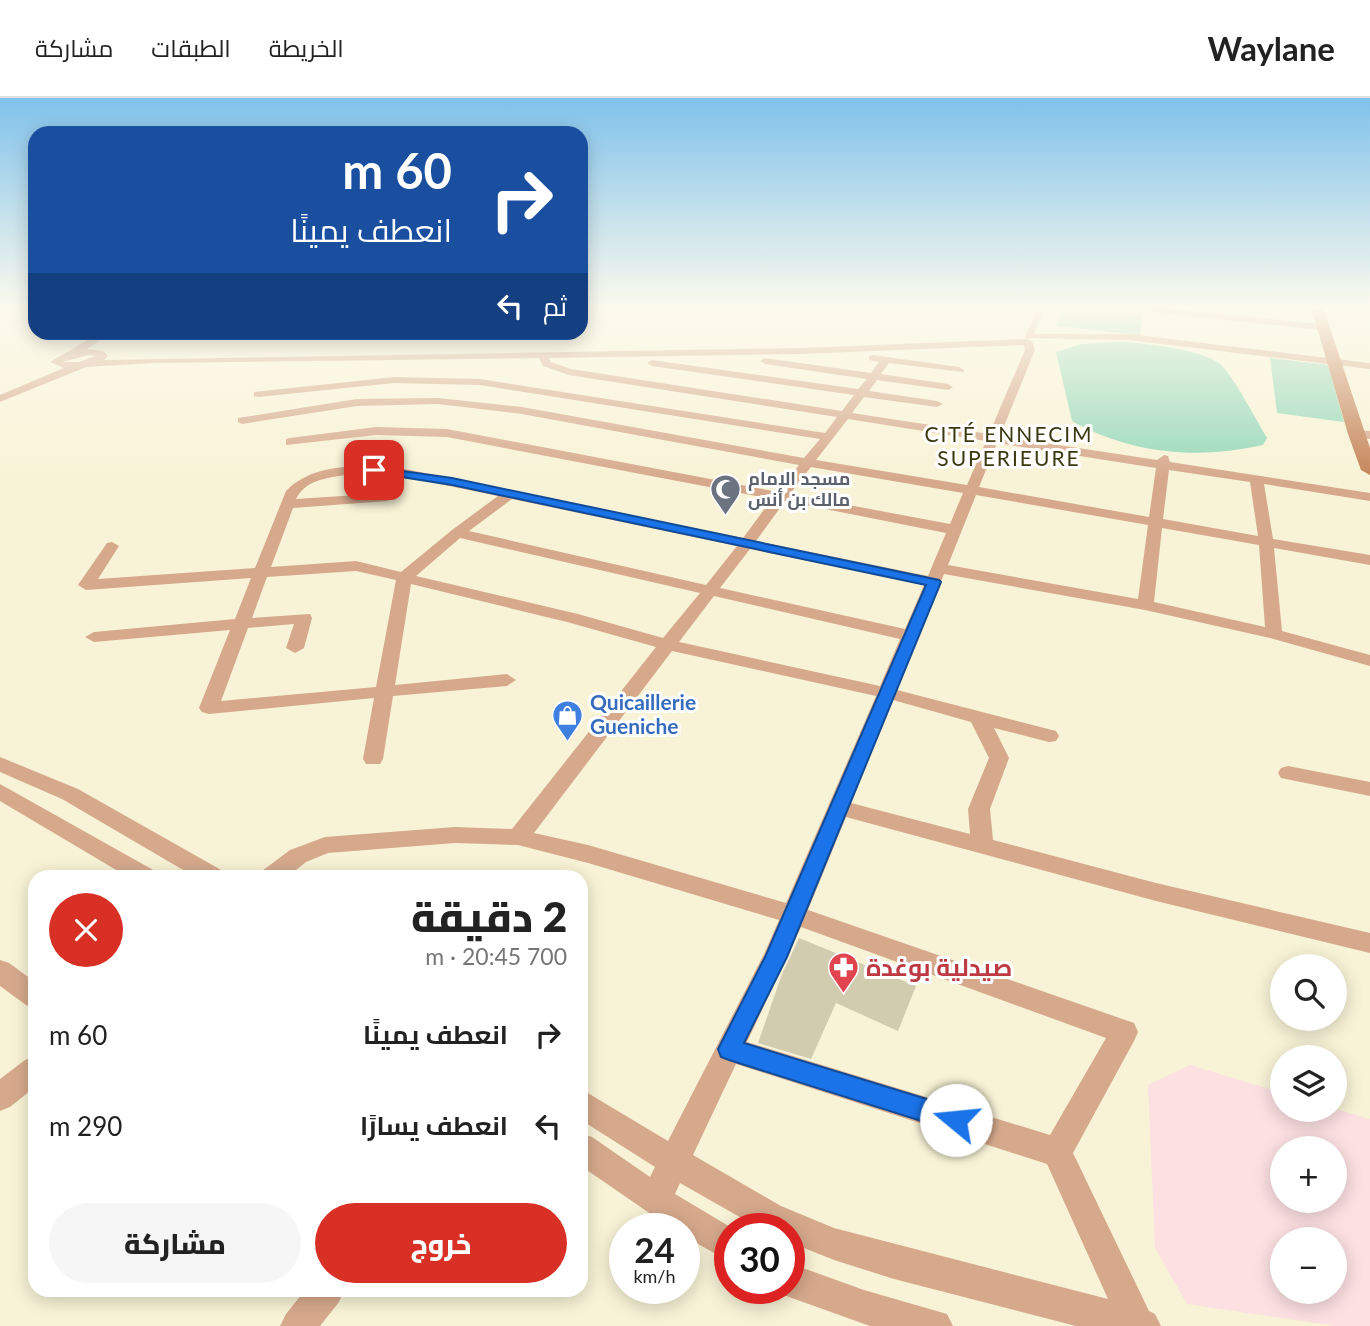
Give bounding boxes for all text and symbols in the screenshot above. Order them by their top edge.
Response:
text: Waylane [1207,28,1335,68]
text: مشاركة [35,33,113,62]
text: الطبقات [151,33,231,62]
text: الخريطة [269,33,344,62]
text: 60 m [342,141,452,199]
icon: right [476,154,567,245]
text: انعطف يمينًا [290,210,452,249]
icon: left [491,287,529,325]
text: ثم [543,290,567,322]
district label: CITÉ ENNECIM SUPERIEURE [924,421,1094,470]
pin [344,440,404,500]
icon: arrive [355,451,393,489]
place label: مسجد الإمام مالك بن أنس [748,467,850,511]
mosque icon: مسجد الإمام مالك بن أنس [708,472,742,516]
place label: Quicaillerie Gueniche [590,689,696,738]
shop icon: Quicaillerie Gueniche [550,698,584,742]
text: 2 دقيقة [411,891,567,941]
button: close [49,893,123,967]
text: 700 m · 20:45 [425,942,567,970]
pharmacy icon: صيدلية بوغدة [826,951,860,995]
place label: صيدلية بوغدة [866,952,1012,982]
map controls [1270,954,1347,1304]
button: search [1270,954,1347,1031]
icon: right [529,1016,567,1054]
text: انعطف يمينًا [363,1018,508,1050]
text: 60 m [49,1019,107,1051]
button: layers [1270,1045,1347,1122]
position arrow [919,1083,993,1157]
icon: left [529,1107,567,1145]
text: انعطف يسارًا [360,1109,508,1141]
text: 290 m [49,1110,122,1142]
button: + [1270,1136,1347,1213]
button: مشاركة [49,1203,301,1283]
button: خروج [315,1203,567,1283]
speed limit sign: 30 [714,1213,805,1304]
button: − [1270,1227,1347,1304]
text: 24 [634,1228,675,1270]
text: km/h [633,1265,676,1287]

